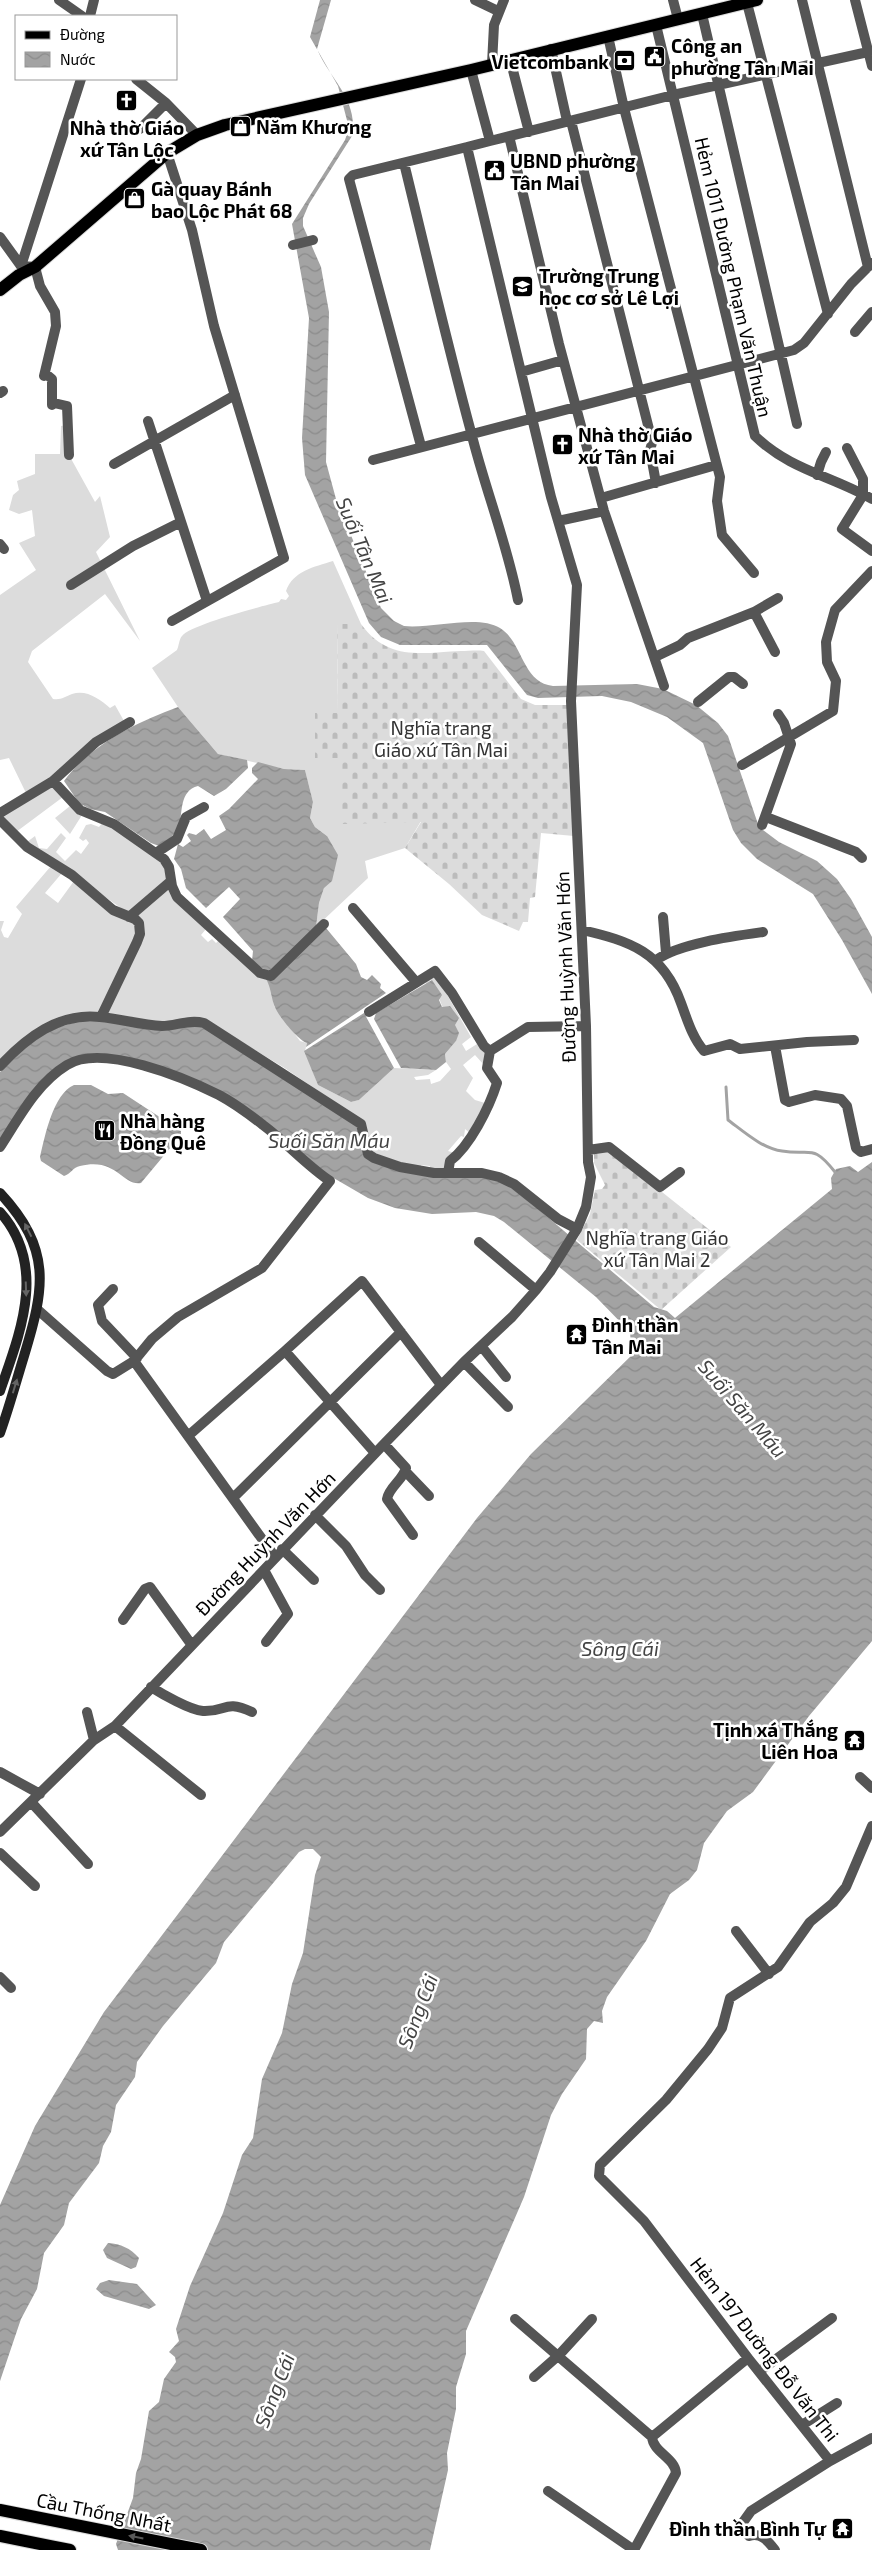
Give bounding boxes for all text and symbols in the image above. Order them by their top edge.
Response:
legend [15,15,178,80]
text: Đường [60,25,105,43]
place label: Công an phường Tân Mai [671,34,814,79]
public building icon: Công an phường Tân Mai [643,44,667,68]
bank icon: Vietcombank [613,49,637,73]
text: Nước [60,50,96,68]
place label: Vietcombank [491,50,609,73]
church icon: Nhà thờ Giáo xứ Tân Lộc [115,89,139,113]
shop icon: Năm Khương [228,114,252,138]
place label: Năm Khương [256,115,372,138]
place label: Nhà thờ Giáo xứ Tân Lộc [70,116,184,161]
street label: Hẻm 1011 Đường Phạm Văn Thuận [691,135,777,419]
place label: UBND phường Tân Mai [510,149,635,194]
public building icon: UBND phường Tân Mai [482,159,506,183]
place label: Gà quay Bánh bao Lộc Phát 68 [151,177,293,222]
shop icon: Gà quay Bánh bao Lộc Phát 68 [123,187,147,211]
place label: Trường Trung học cơ sở Lê Lợi [539,264,679,309]
school or university icon: Trường Trung học cơ sở Lê Lợi [511,274,535,298]
place label: Nhà thờ Giáo xứ Tân Mai [578,423,692,468]
church icon: Nhà thờ Giáo xứ Tân Mai [550,433,574,457]
water label: Suối Tân Mai [332,493,398,607]
park label: Nghĩa trang Giáo xứ Tân Mai [374,716,508,761]
street label: Đường Huỳnh Văn Hớn [550,871,580,1063]
place label: Nhà hàng Đồng Quê [120,1109,206,1155]
restaurant icon: Nhà hàng Đồng Quê [92,1119,116,1143]
water label: Suối Săn Máu [268,1128,390,1152]
one-way arrow [23,1222,32,1237]
park label: Nghĩa trang Giáo xứ Tân Mai 2 [585,1226,729,1271]
one-way arrow [23,1281,31,1297]
place label: Đình thần Tân Mai [592,1313,678,1358]
temple icon: Đình thần Tân Mai [564,1323,588,1347]
water label: Suối Săn Máu [694,1354,792,1462]
one-way arrow [11,1379,19,1394]
street label: Đường Huỳnh Văn Hớn [190,1466,340,1620]
water label: Sông Cái [581,1636,659,1660]
place label: Tịnh xá Thắng Liên Hoa [713,1718,838,1763]
temple icon: Tịnh xá Thắng Liên Hoa [842,1728,866,1752]
water label: Sông Cái [392,1970,442,2052]
street label: Hẻm 197 Đường Đỗ Văn Thi [686,2252,844,2446]
water label: Sông Cái [249,2349,299,2431]
street label: Cầu Thống Nhất [35,2488,173,2536]
temple icon: Đình thần Bình Tự [830,2516,854,2540]
place label: Đình thần Bình Tự [669,2517,827,2540]
one-way arrow [129,2533,144,2541]

